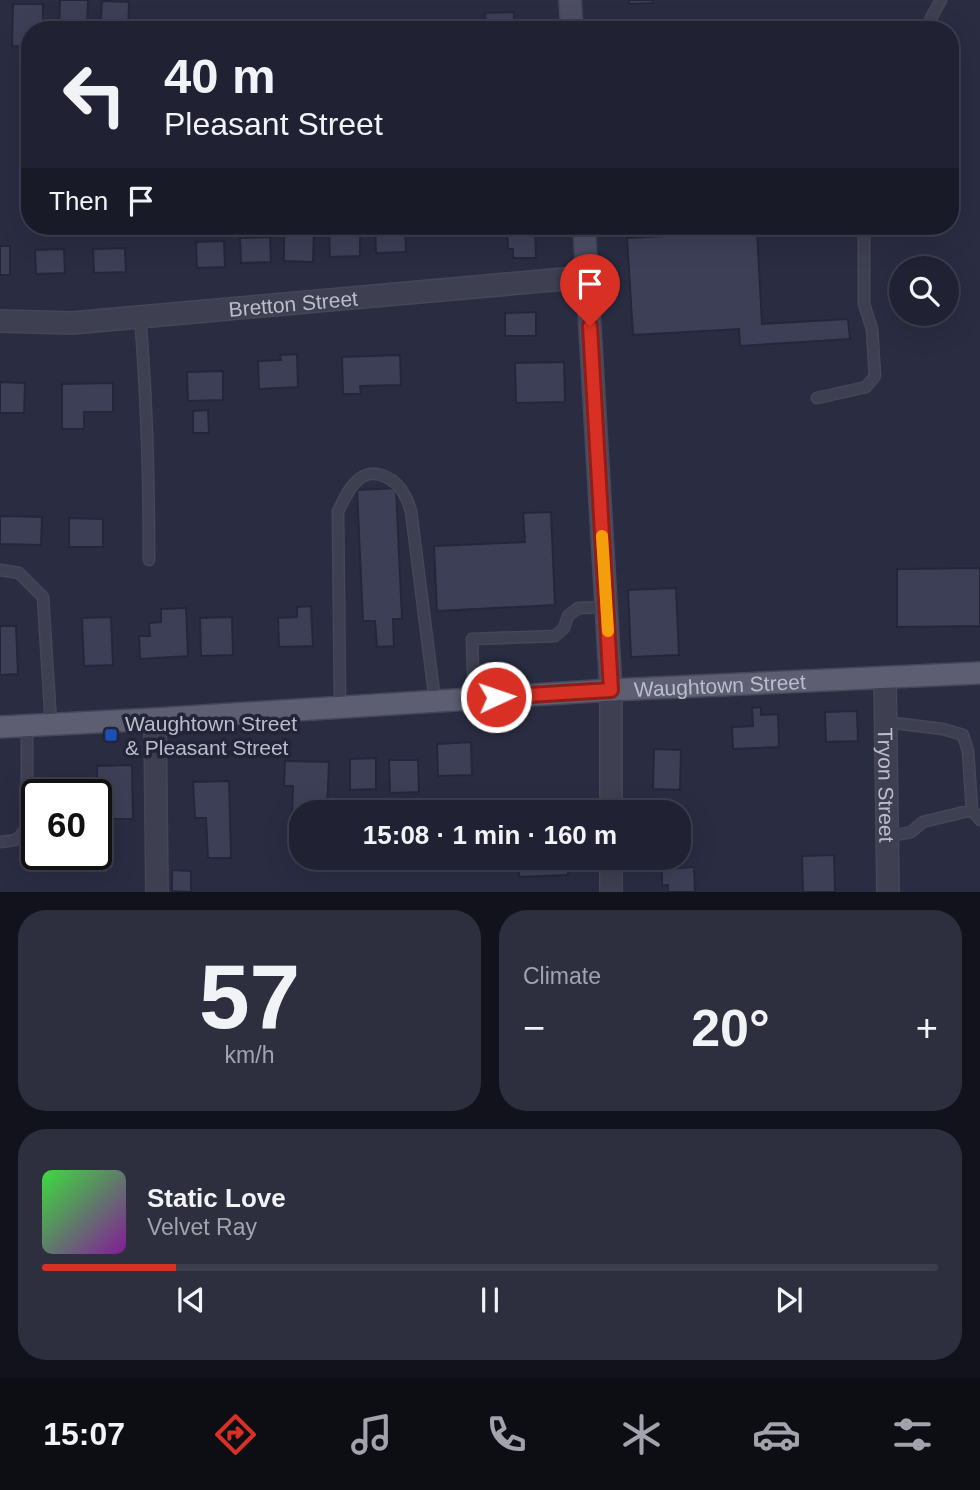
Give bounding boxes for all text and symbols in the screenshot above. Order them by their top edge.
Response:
icon: left [49,49,140,140]
text: 40 m [164,49,276,103]
text: Pleasant Street [164,106,383,142]
icon: arrive [122,182,160,220]
text: Then [49,186,108,216]
pin [560,254,620,326]
map controls [889,256,959,326]
button: search [889,256,959,326]
icon: arrive [571,265,609,303]
street label: Bretton Street [227,286,359,320]
position arrow [459,660,533,734]
street label: Waughtown Street [633,670,806,700]
place label: Waughtown Street & Pleasant Street [125,712,297,759]
marker: Waughtown Street & Pleasant Street [103,727,119,743]
street label: Tryon Street [874,727,899,843]
speed limit sign: 60 [21,779,112,870]
text: 15:08 · 1 min · 160 m [363,820,617,850]
text: 57 [199,946,300,1047]
text: Climate [523,963,601,989]
text: 20° [691,999,770,1057]
text: − [523,1007,545,1049]
text: + [916,1007,938,1049]
text: km/h [225,1042,274,1068]
text: Static Love [147,1183,286,1213]
text: Velvet Ray [147,1214,257,1240]
icon: previous [172,1281,210,1319]
icon: pause [471,1281,509,1319]
icon: next [770,1281,808,1319]
icon: directions [211,1410,260,1459]
icon: music [347,1410,396,1459]
icon: phone [482,1410,531,1459]
icon: climate [617,1410,666,1459]
icon: car [752,1410,801,1459]
icon: filters [888,1410,937,1459]
text: 15:07 [43,1416,125,1452]

